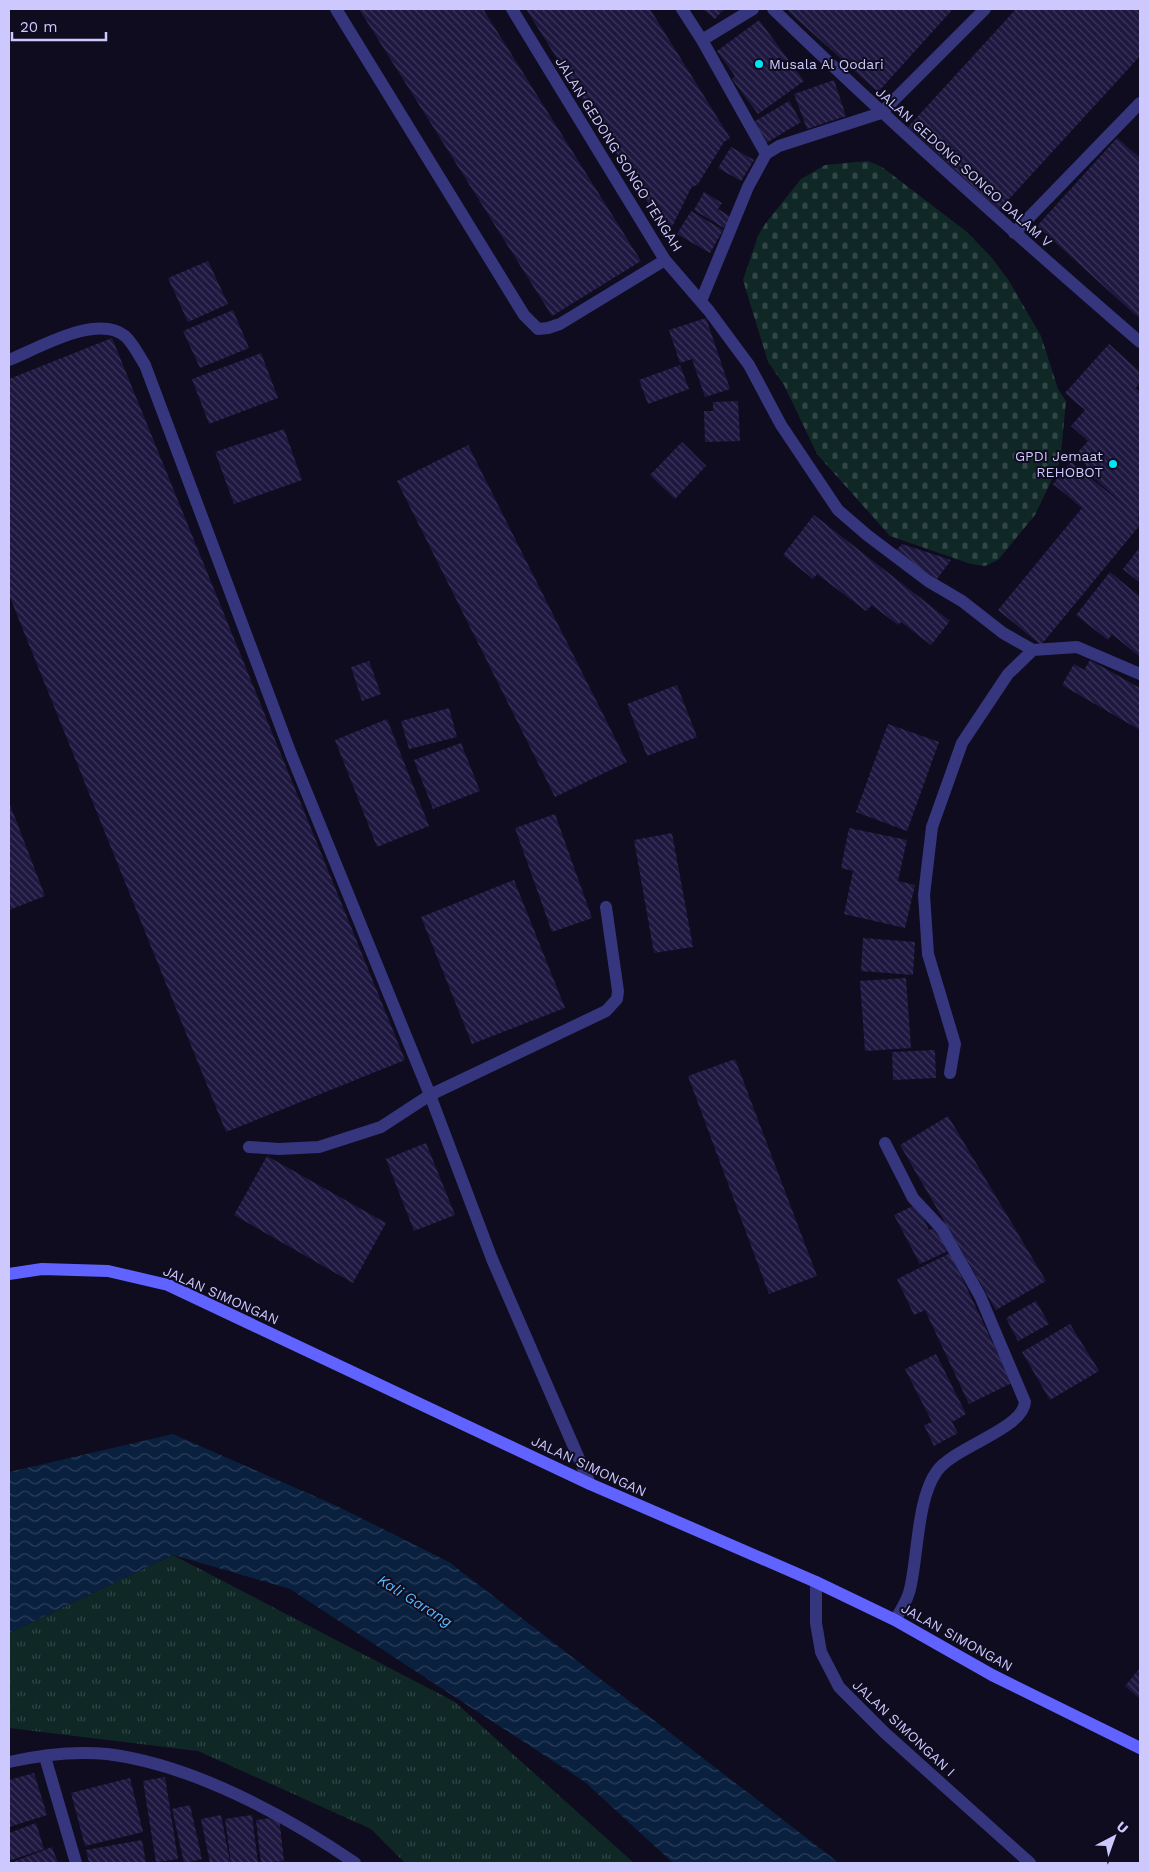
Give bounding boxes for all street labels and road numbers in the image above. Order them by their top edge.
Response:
street label: JALAN GEDONG SONGO TENGAH [552,54,686,254]
street label: JALAN GEDONG SONGO DALAM V [873,84,1055,250]
street label: JALAN SIMONGAN [161,1262,281,1328]
street label: JALAN SIMONGAN [529,1432,649,1500]
street label: JALAN SIMONGAN [898,1600,1016,1674]
street label: JALAN SIMONGAN I [850,1676,958,1780]

